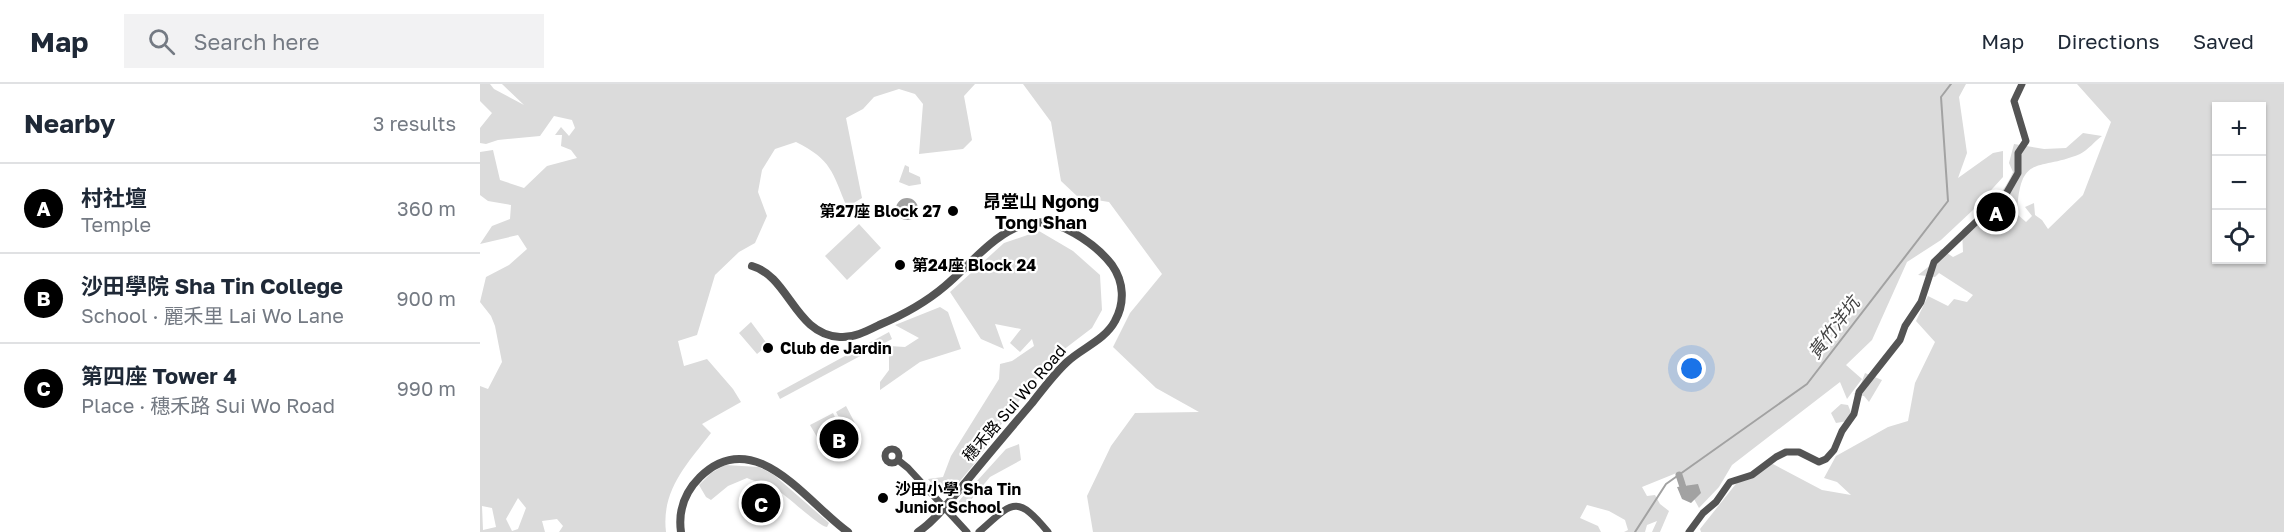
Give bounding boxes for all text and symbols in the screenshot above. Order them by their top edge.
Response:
search box [124,14,544,68]
text: Map [30,25,88,58]
icon: search [145,25,178,58]
text: Search here [193,28,319,55]
text: Map [1981,28,2024,54]
text: Directions [2057,28,2160,54]
text: Saved [2193,28,2254,54]
map controls [2212,102,2266,264]
button: + [2212,102,2266,156]
text: Nearby [24,108,115,139]
text: 3 results [373,111,456,135]
button: − [2212,156,2266,210]
text: 村社壇 [81,184,147,211]
district label: 昂堂山 Ngong Tong Shan [983,190,1099,233]
pin: A [1976,190,2016,234]
text: A [36,196,51,220]
text: 360 m [397,196,456,220]
place label: 第27座 Block 27 [819,201,941,221]
marker: 第27座 Block 27 [946,204,960,218]
button: locate [2212,210,2266,264]
text: Temple [81,212,151,236]
place label: 第24座 Block 24 [912,255,1036,275]
marker: 第24座 Block 24 [893,258,907,272]
text: 沙田學院 Sha Tin College [81,272,343,299]
text: B [36,286,51,310]
text: 900 m [396,286,456,310]
water label: 黃竹洋坑 [1803,290,1865,363]
text: School · 麗禾里 Lai Wo Lane [81,303,344,327]
place label: Club de Jardin [780,338,892,358]
marker: Club de Jardin [761,341,775,355]
street label: 穗禾路 Sui Wo Road [958,341,1070,465]
your location [1677,354,1706,383]
text: 第四座 Tower 4 [81,362,237,389]
text: C [36,376,51,400]
text: 990 m [397,376,456,400]
text: Place · 穗禾路 Sui Wo Road [81,393,335,417]
pin: B [820,416,858,462]
place label: 沙田小學 Sha Tin Junior School [895,479,1021,517]
pin: C [742,480,780,526]
marker: 沙田小學 Sha Tin Junior School [876,491,890,505]

